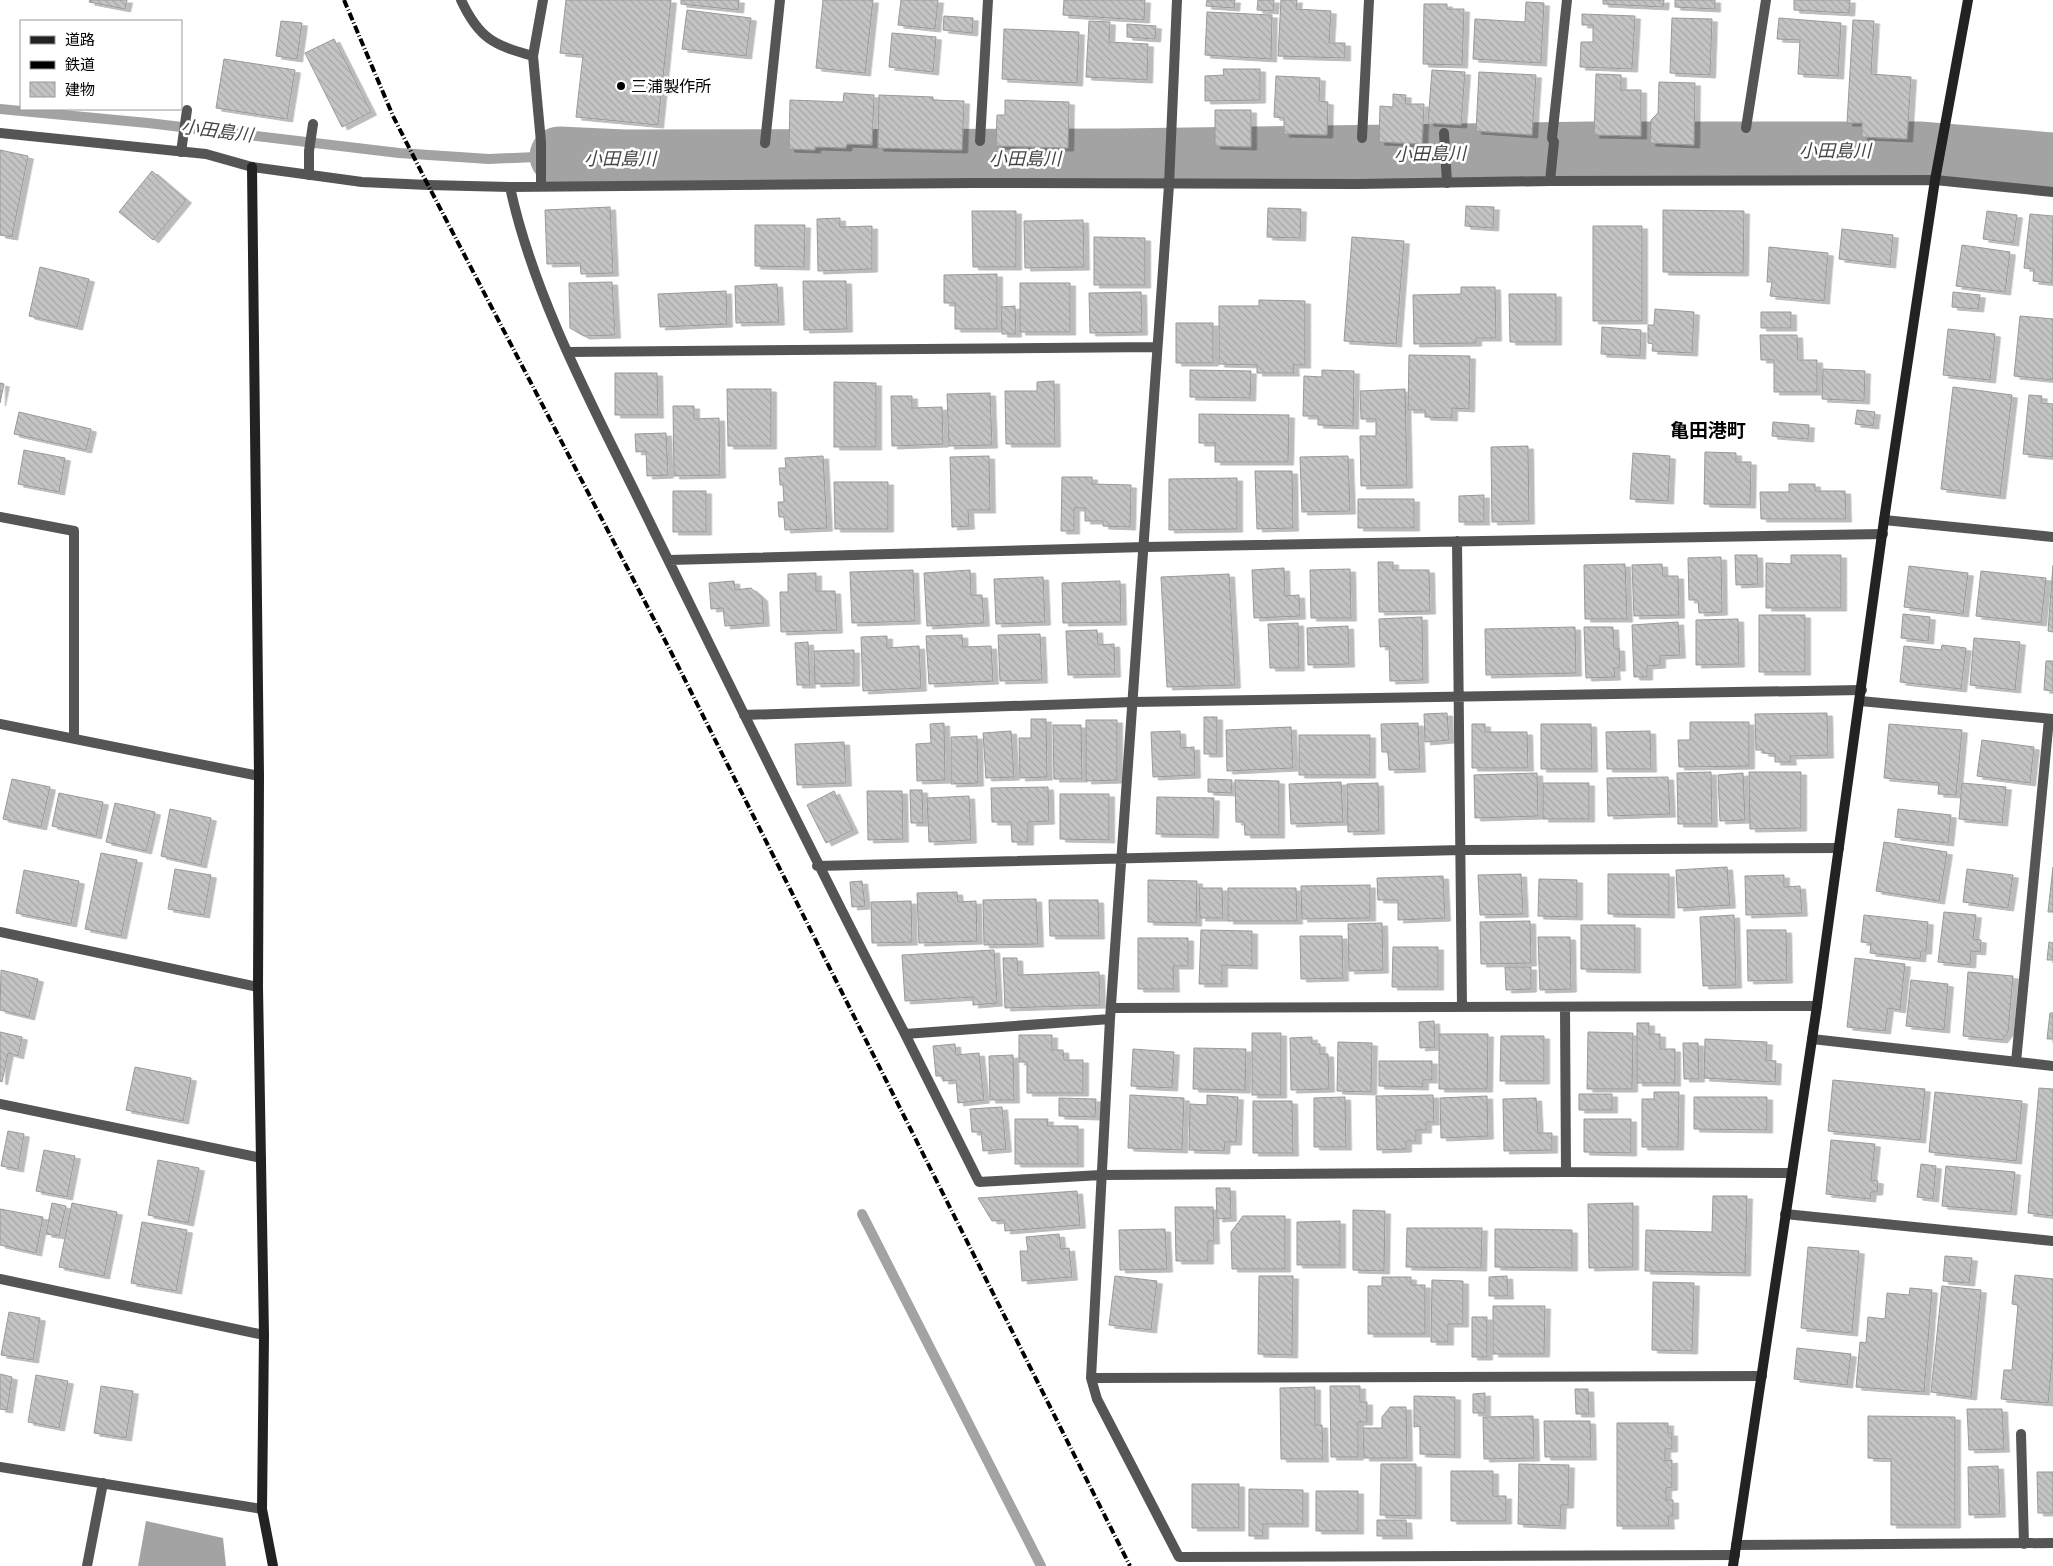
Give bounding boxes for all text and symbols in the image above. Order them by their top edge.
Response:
legend [20,20,182,110]
text: 道路 [65,31,95,49]
text: 鉄道 [65,56,95,74]
place label: 三浦製作所 [631,77,711,96]
marker: 三浦製作所 [615,80,627,92]
text: 建物 [65,81,95,99]
water label: 小田島川 [180,116,256,147]
water label: 小田島川 [1799,140,1873,162]
water label: 小田島川 [1394,142,1468,166]
water label: 小田島川 [584,148,658,170]
water label: 小田島川 [989,148,1063,170]
district label: 亀田港町 [1670,419,1746,442]

